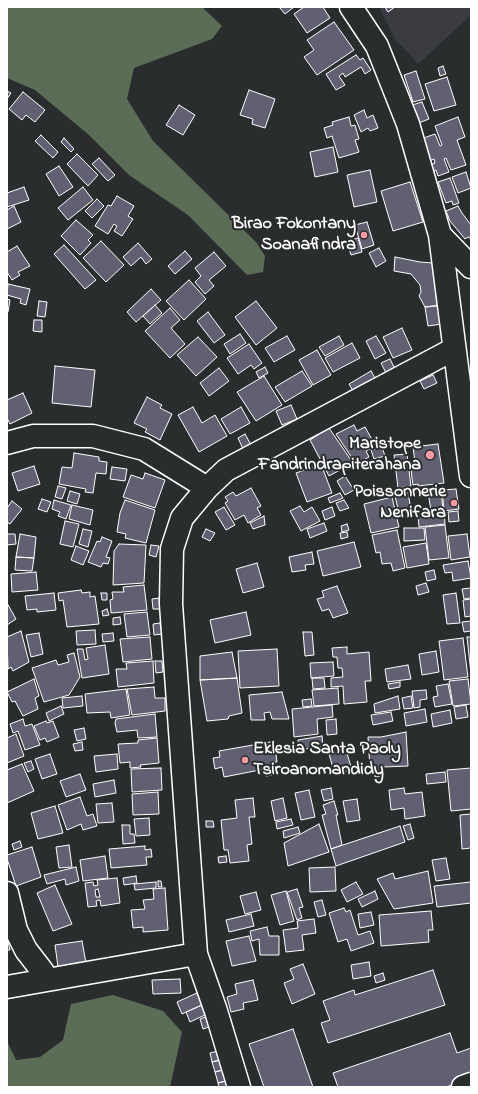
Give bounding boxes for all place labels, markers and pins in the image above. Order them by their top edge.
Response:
place label: Birao Fokontany Soanafindra [232,214,356,256]
marker: Birao Fokontany Soanafindra [359,230,369,240]
place label: Maristope Fandrindrapiterahana [258,434,421,476]
marker: Maristope Fandrindrapiterahana [424,449,436,461]
place label: Poissonnerie Nenifara [354,482,446,524]
marker: Poissonnerie Nenifara [449,498,459,508]
place label: Eklesia Santa Paoly Tsiroanomandidy [253,739,401,782]
marker: Eklesia Santa Paoly Tsiroanomandidy [240,755,250,765]

